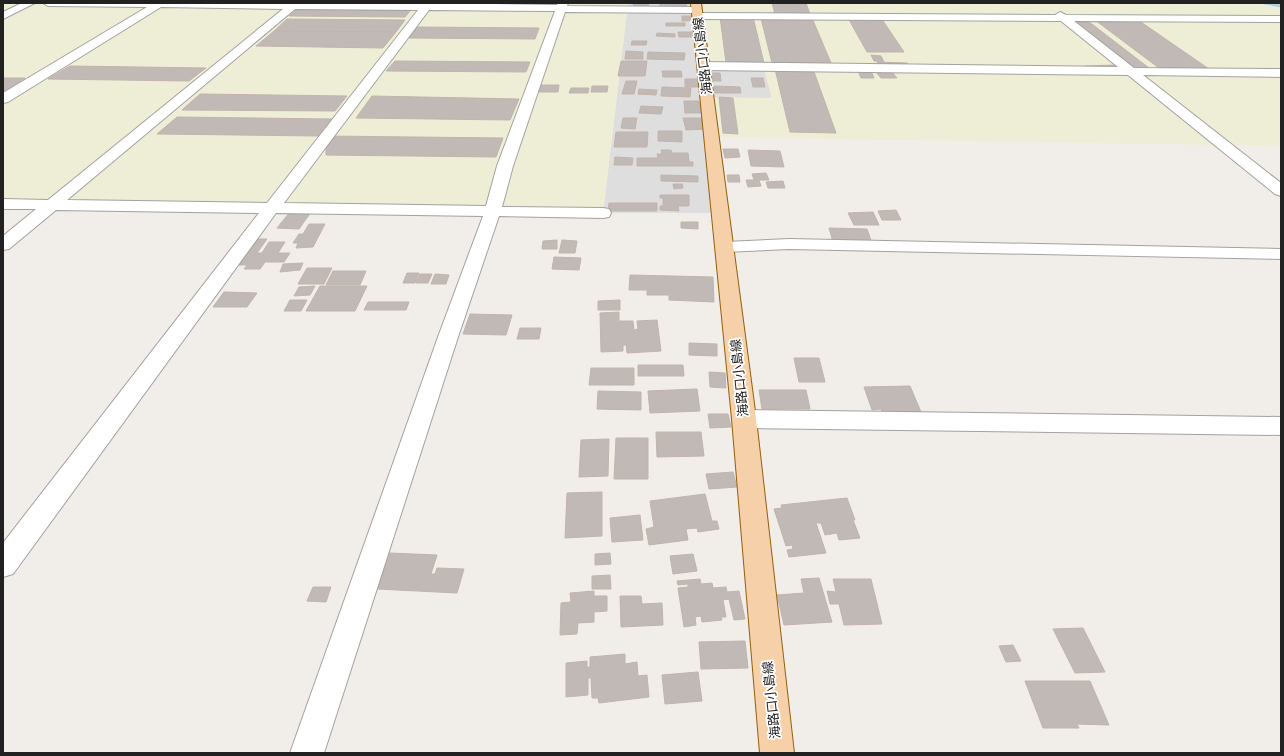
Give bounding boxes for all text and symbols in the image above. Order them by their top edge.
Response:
street label: 海路口小島線 [690,16,716,96]
street label: 海路口小島線 [728,338,752,418]
street label: 海路口小島線 [760,660,784,740]

